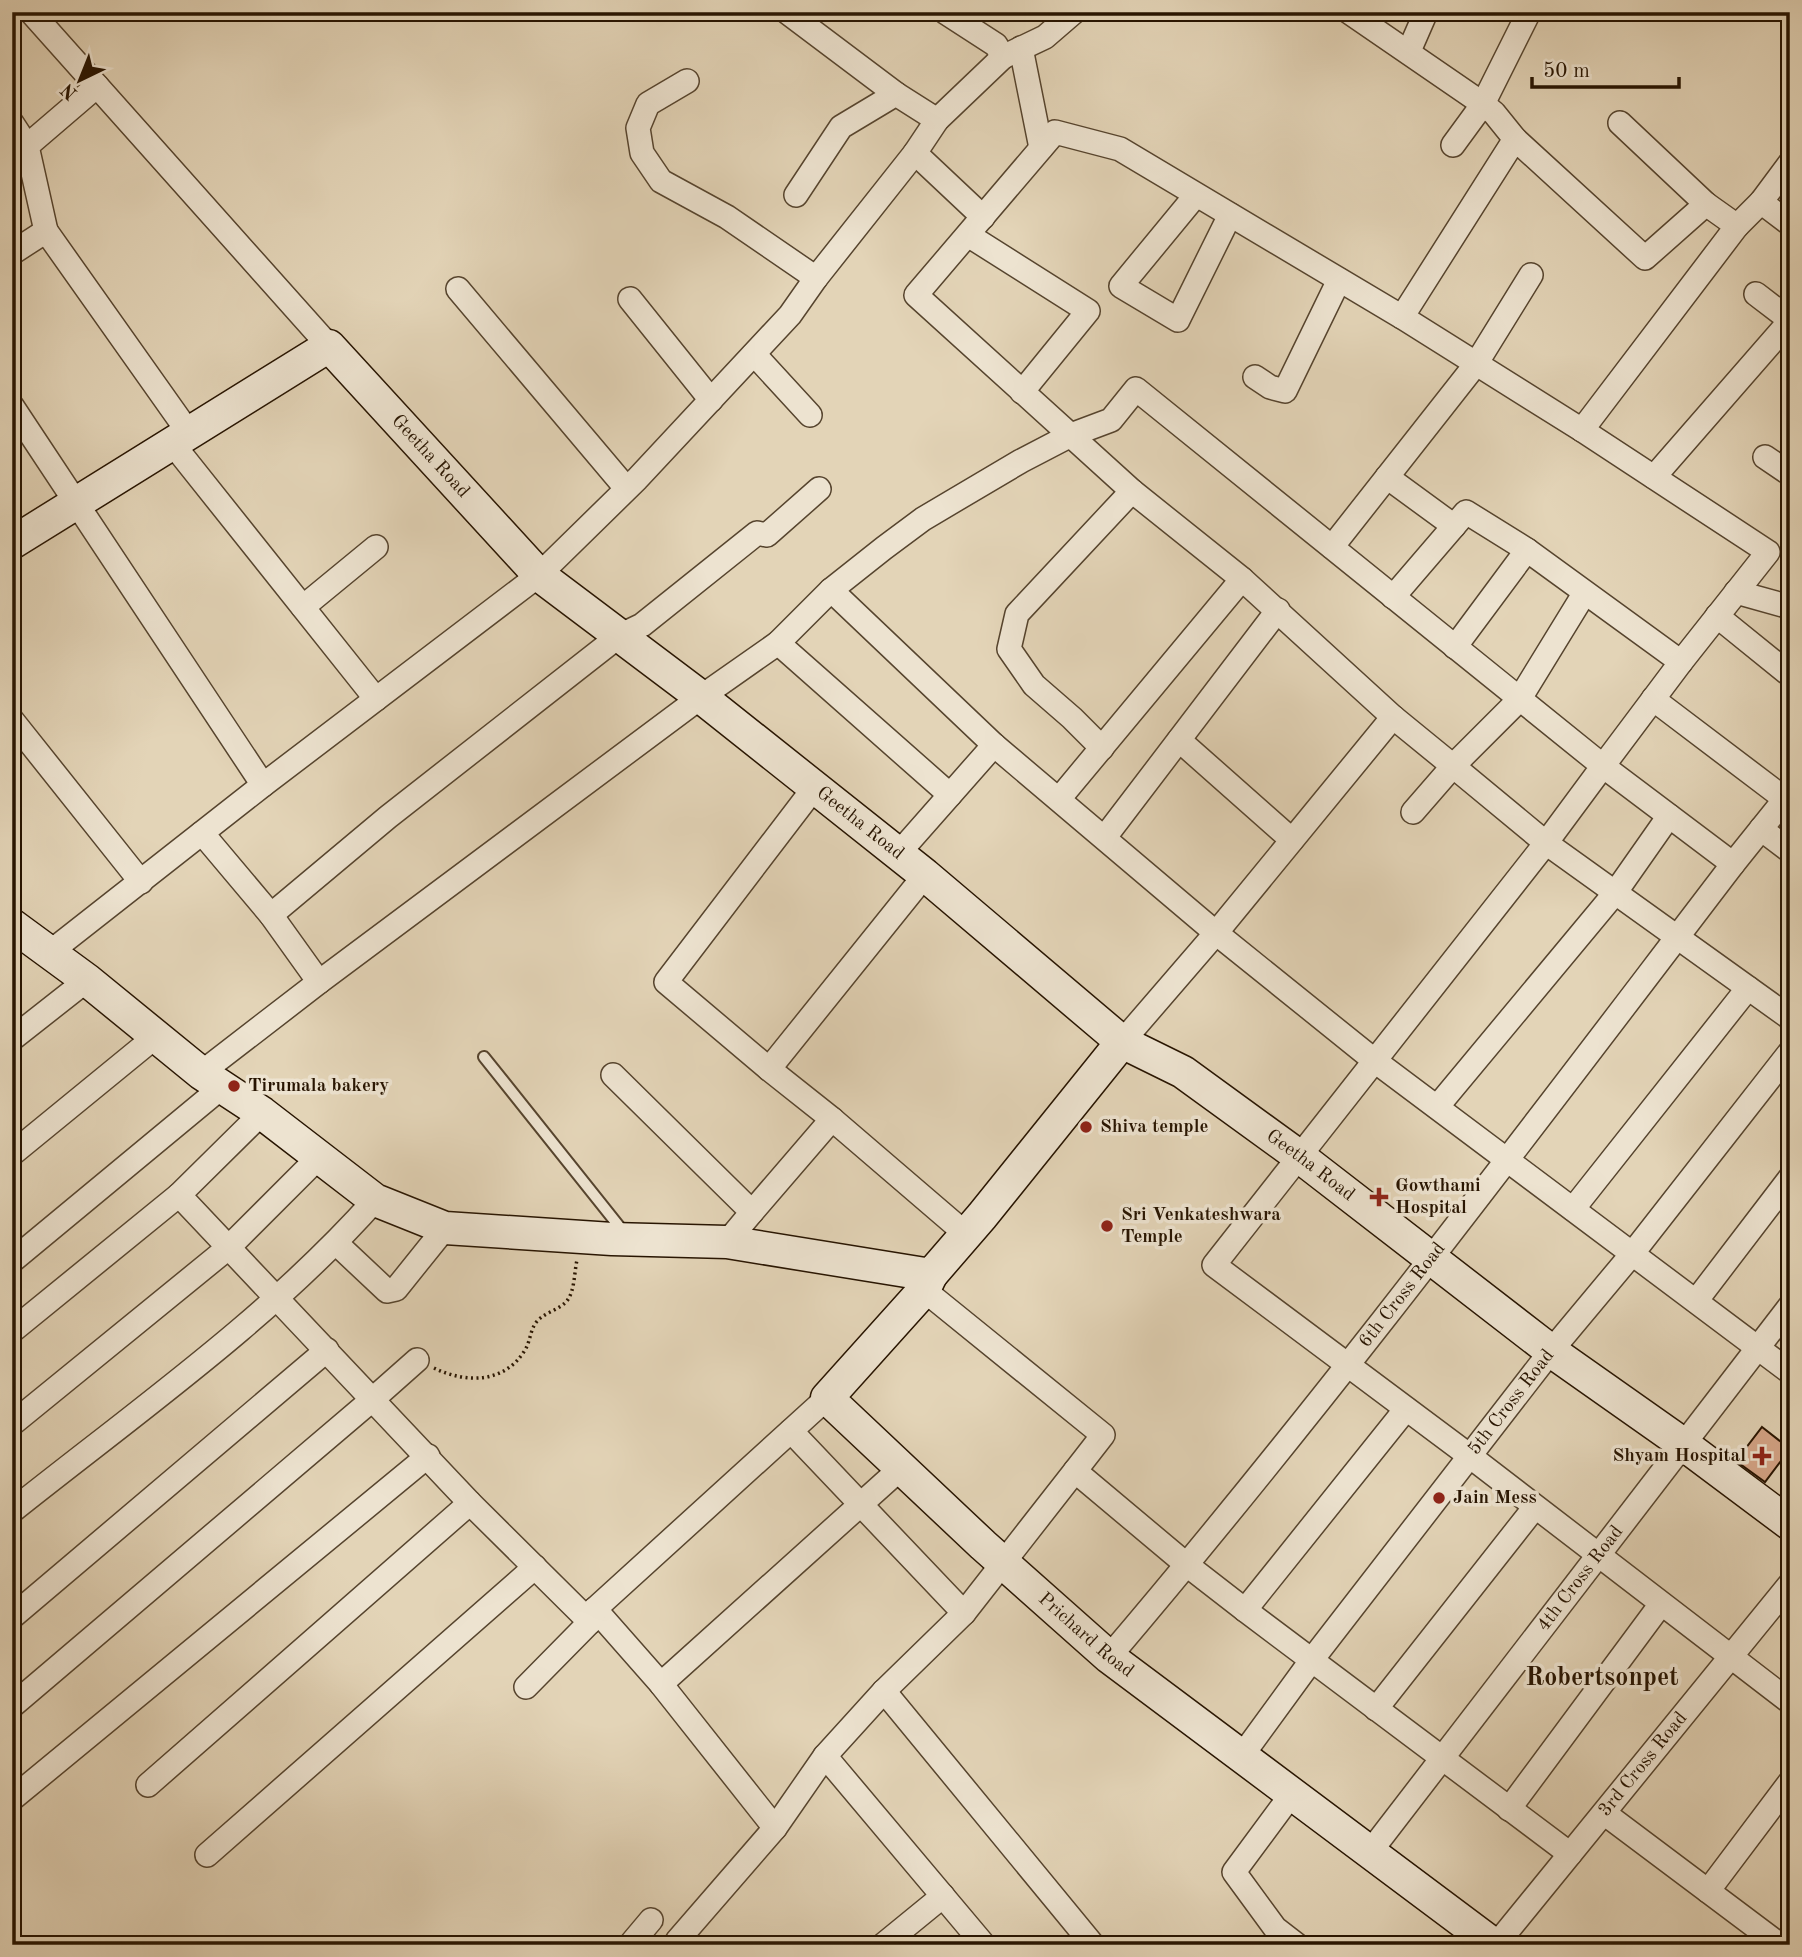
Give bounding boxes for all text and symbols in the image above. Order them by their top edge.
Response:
north arrow [46,46,116,116]
scale bar [1532,46,1680,90]
text: 50 m [1543,61,1590,82]
text: N [58,78,82,103]
street label: Geetha Road [388,411,473,502]
street label: Geetha Road [813,783,907,864]
place label: Tirumala bakery [248,1077,389,1096]
marker: Tirumala bakery [226,1078,242,1094]
place label: Shiva temple [1100,1118,1209,1137]
marker: Shiva temple [1078,1119,1094,1135]
street label: Geetha Road [1263,1126,1358,1205]
place label: Gowthami Hospital [1395,1177,1481,1218]
marker: Gowthami Hospital [1369,1187,1389,1207]
place label: Sri Venkateshwara Temple [1121,1206,1281,1247]
marker: Sri Venkateshwara Temple [1099,1218,1115,1234]
street label: 6th Cross Road [1356,1239,1449,1351]
street label: 5th Cross Road [1465,1346,1558,1459]
marker: Shyam Hospital [1752,1446,1772,1466]
place label: Shyam Hospital [1612,1447,1746,1466]
place label: Jain Mess [1453,1489,1537,1508]
marker: Jain Mess [1431,1490,1447,1506]
street label: 4th Cross Road [1534,1522,1627,1635]
street label: Prichard Road [1034,1589,1137,1681]
district label: Robertsonpet [1525,1665,1679,1691]
street label: 3rd Cross Road [1595,1709,1691,1820]

